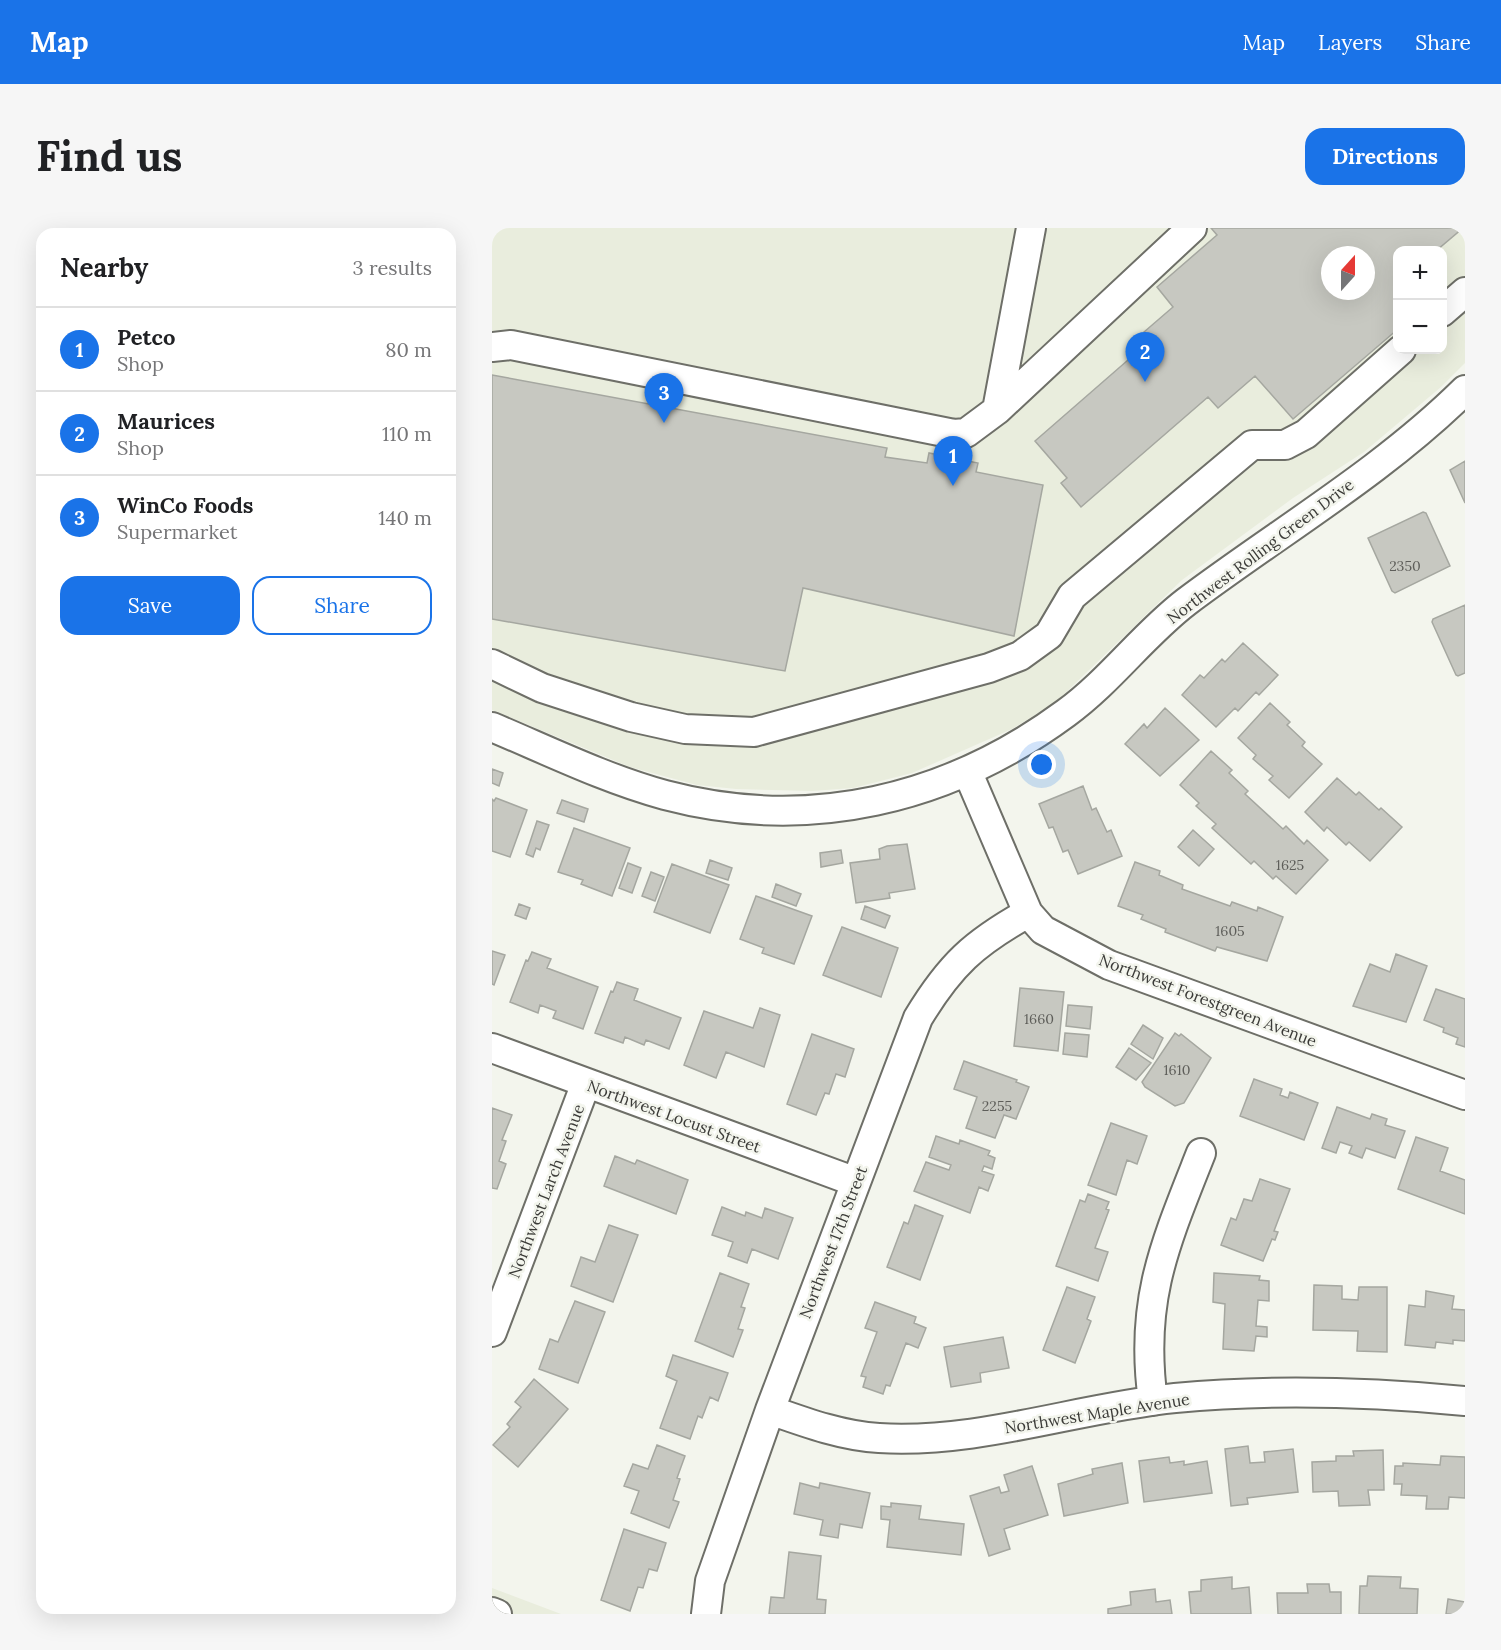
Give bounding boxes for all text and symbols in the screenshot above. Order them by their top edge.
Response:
text: Map [30,24,89,60]
text: Map [1242,29,1285,56]
text: Layers [1318,29,1382,56]
text: Share [1415,29,1471,56]
button: Directions [1305,128,1465,185]
text: Find us [36,129,182,183]
north arrow [1321,246,1375,300]
map controls [1393,246,1447,354]
button: + [1393,246,1447,300]
text: Nearby [60,251,148,284]
text: 3 results [353,255,432,280]
button: − [1393,300,1447,354]
text: Petco [117,323,175,351]
pin: 2 [1126,332,1164,382]
text: 1 [75,337,84,362]
text: 80 m [385,337,432,362]
text: Shop [117,351,164,376]
pin: 3 [644,374,684,423]
text: Maurices [117,407,215,435]
text: 2 [74,421,85,446]
text: 110 m [382,421,432,446]
text: Shop [117,435,164,460]
pin: 1 [934,436,972,486]
street label: Northwest Rolling Green Drive [1163,474,1358,628]
text: WinCo Foods [117,491,253,519]
text: 3 [74,505,85,530]
text: 140 m [378,505,432,530]
text: Supermarket [117,519,237,544]
house number: 2350 [1389,557,1421,575]
button: Save [60,576,240,635]
button: Share [252,576,432,635]
your location [1027,750,1056,779]
house number: 1625 [1276,856,1304,874]
house number: 1605 [1215,922,1245,940]
street label: Northwest Forestgreen Avenue [1096,949,1320,1051]
house number: 1660 [1024,1010,1054,1028]
house number: 1610 [1164,1061,1190,1079]
street label: Northwest Locust Street [585,1075,764,1157]
house number: 2255 [982,1097,1012,1115]
street label: Northwest Larch Avenue [504,1101,589,1281]
street label: Northwest 17th Street [795,1162,872,1321]
street label: Northwest Maple Avenue [1003,1388,1191,1438]

